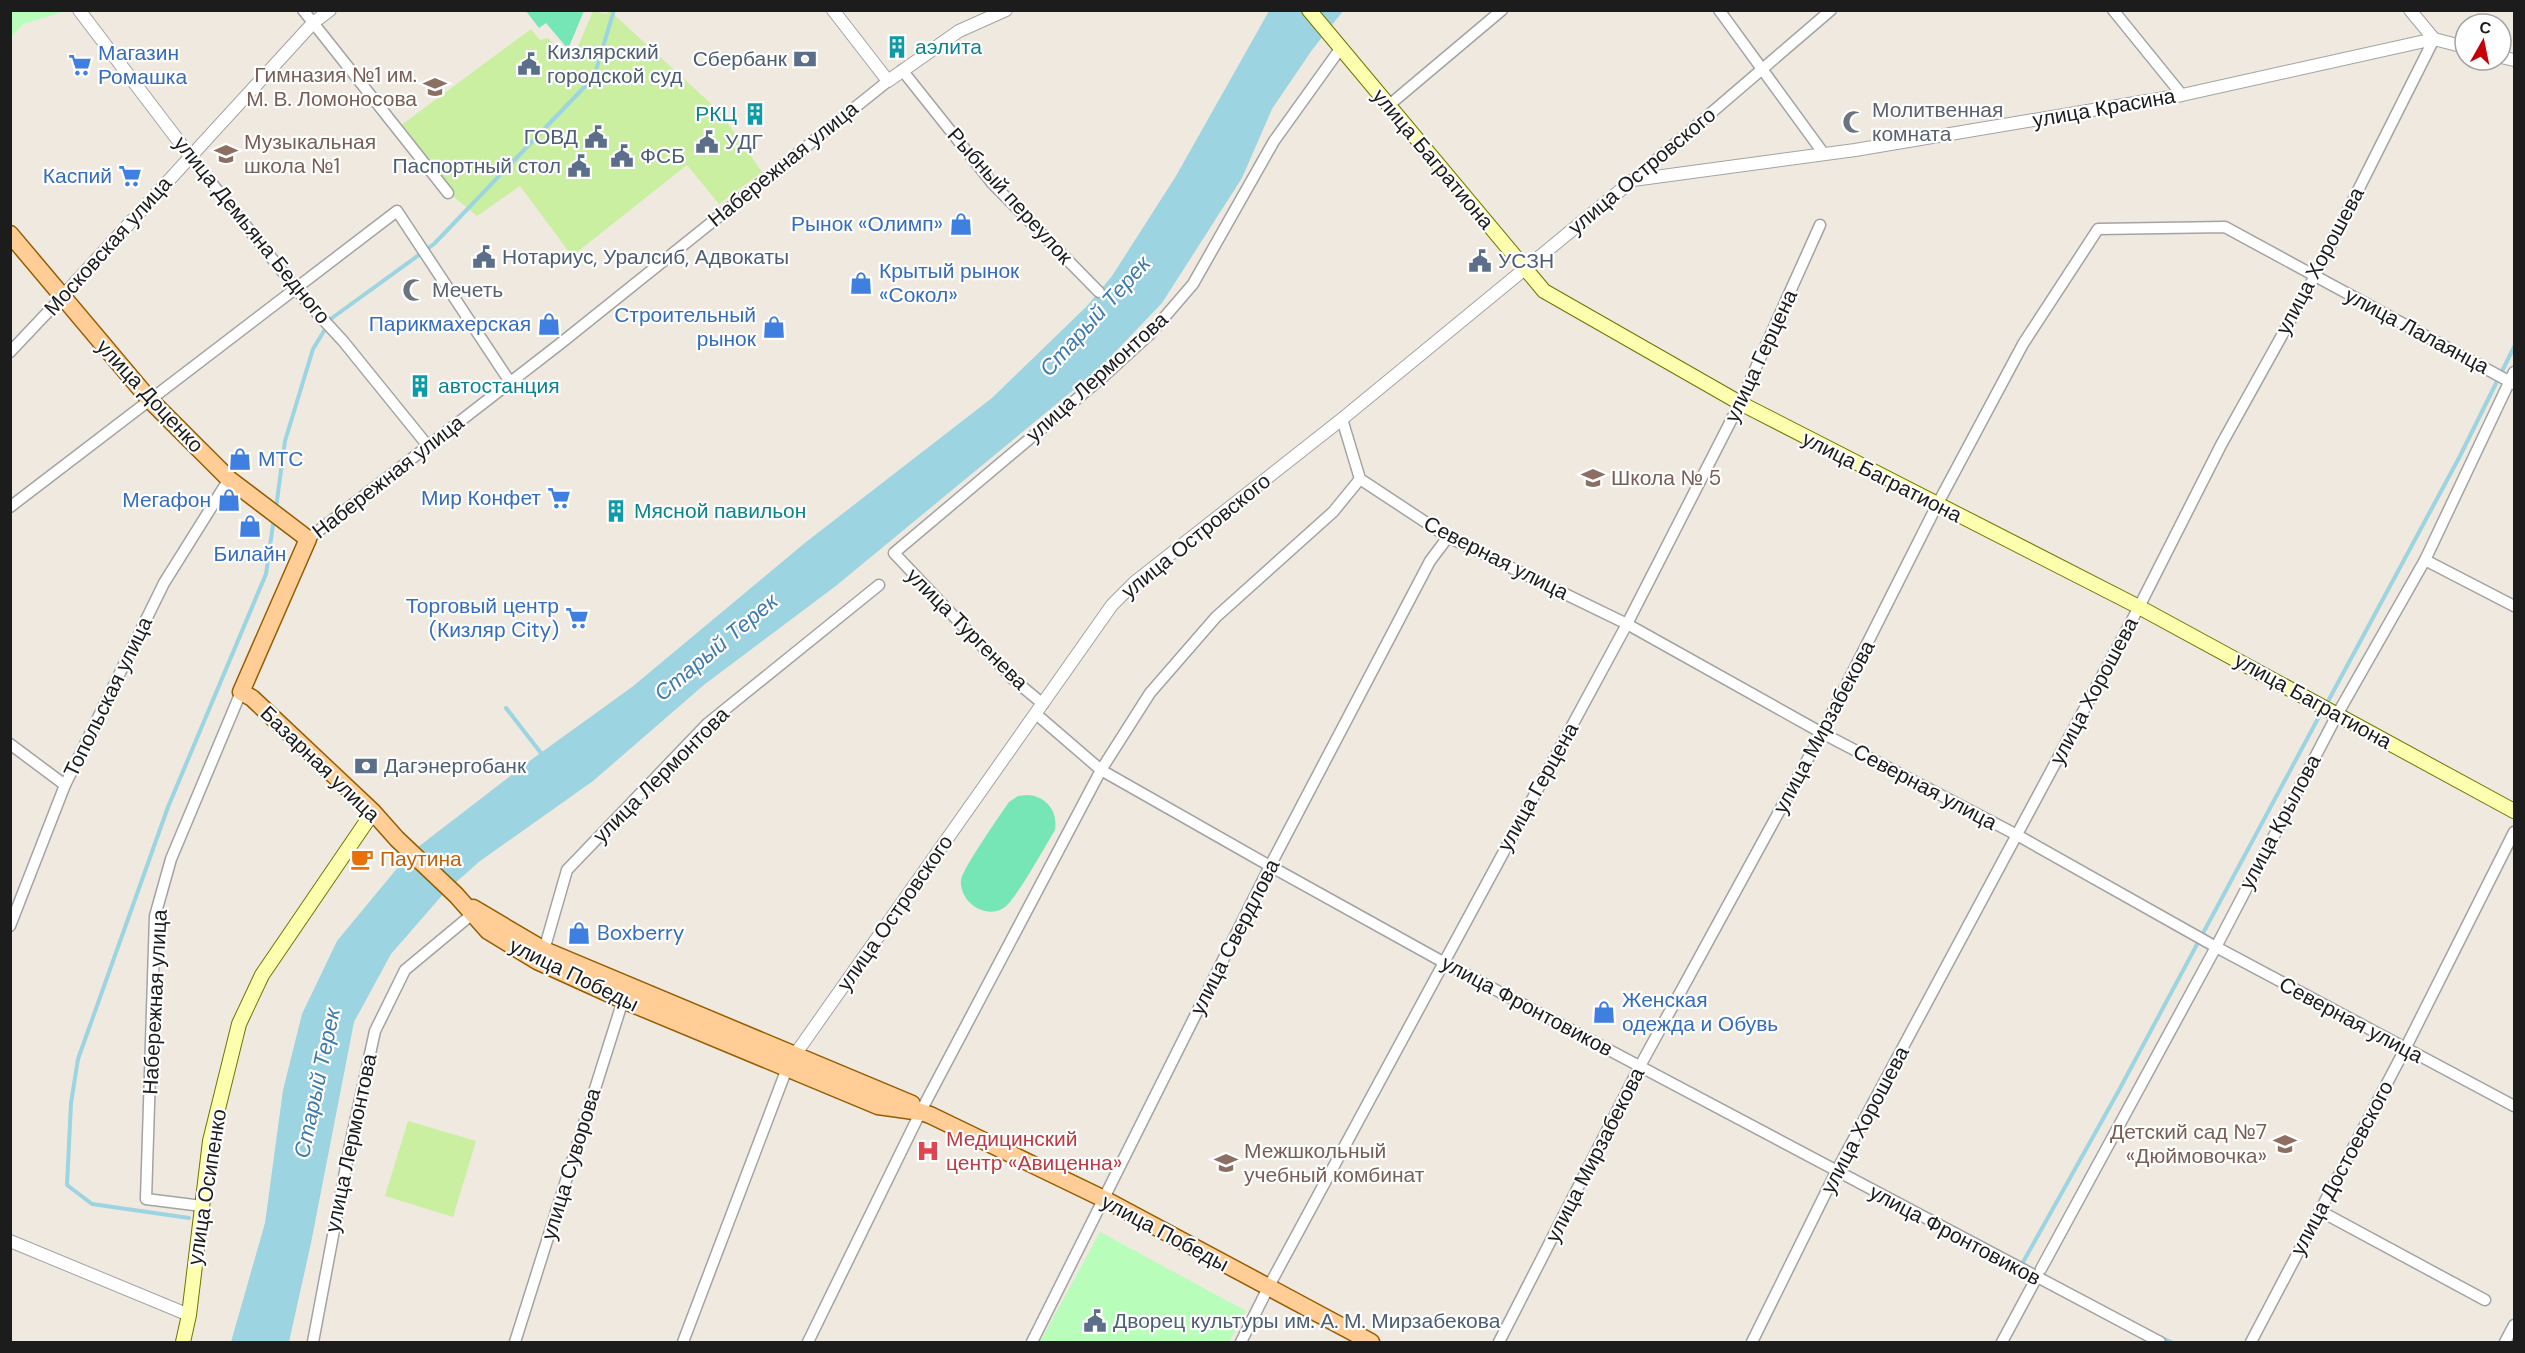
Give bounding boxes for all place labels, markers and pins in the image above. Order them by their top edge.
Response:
place label: аэлита [915,33,982,61]
building icon: аэлита [884,34,910,60]
place label: Кизлярский городской суд [547,38,683,90]
place label: Магазин Ромашка [98,39,187,91]
place label: Сбербанк [693,45,788,73]
bank icon: Сбербанк [792,46,818,72]
public building icon: Кизлярский городской суд [516,51,542,77]
supermarket icon: Магазин Ромашка [67,52,93,78]
place label: Гимназия №1 им. М. В. Ломоносова [246,61,417,113]
school or university icon: Гимназия №1 им. М. В. Ломоносова [422,74,448,100]
place label: Молитвенная комната [1872,96,2003,148]
place label: РКЦ [695,100,737,128]
building icon: РКЦ [742,101,768,127]
mosque icon: Молитвенная комната [1841,109,1867,135]
place label: ГОВД [524,123,578,151]
public building icon: ГОВД [583,124,609,150]
place label: Музыкальная школа №1 [244,128,376,180]
place label: УДГ [725,128,763,156]
public building icon: УДГ [694,129,720,155]
school or university icon: Музыкальная школа №1 [213,141,239,167]
place label: ФСБ [640,142,685,170]
public building icon: ФСБ [609,143,635,169]
place label: Паспортный стол [392,152,561,180]
public building icon: Паспортный стол [566,153,592,179]
place label: Каспий [43,162,112,190]
supermarket icon: Каспий [117,163,143,189]
place label: Рынок «Олимп» [791,210,943,238]
shop icon: Рынок «Олимп» [948,211,974,237]
place label: Нотариус, Уралсиб, Адвокаты [502,243,789,271]
public building icon: Нотариус, Уралсиб, Адвокаты [471,244,497,270]
place label: УСЗН [1498,247,1554,275]
public building icon: УСЗН [1467,248,1493,274]
place label: Крытый рынок «Сокол» [879,257,1020,309]
shop icon: Крытый рынок «Сокол» [848,270,874,296]
place label: Мечеть [432,276,503,304]
mosque icon: Мечеть [401,277,427,303]
place label: Строительный рынок [614,301,757,353]
place label: Парикмахерская [369,310,531,338]
shop icon: Парикмахерская [536,311,562,337]
shop icon: Строительный рынок [761,314,787,340]
place label: автостанция [438,372,560,400]
building icon: автостанция [407,373,433,399]
place label: МТС [258,445,304,473]
shop icon: МТС [227,446,253,472]
place label: Школа № 5 [1611,464,1721,492]
school or university icon: Школа № 5 [1580,465,1606,491]
place label: Мир Конфет [421,484,541,512]
supermarket icon: Мир Конфет [546,485,572,511]
place label: Мегафон [122,486,211,514]
shop icon: Мегафон [216,487,242,513]
place label: Мясной павильон [634,497,806,525]
building icon: Мясной павильон [603,498,629,524]
shop icon: Билайн [237,513,263,539]
place label: Билайн [214,540,286,568]
place label: Торговый центр (Кизляр City) [406,592,559,644]
supermarket icon: Торговый центр (Кизляр City) [564,605,590,631]
place label: Дагэнергобанк [384,752,527,780]
bank icon: Дагэнергобанк [353,753,379,779]
place label: Паутина [380,845,462,873]
cafe icon: Паутина [349,846,375,872]
place label: Boxberry [597,919,685,947]
shop icon: Boxberry [566,920,592,946]
place label: Женская одежда и Обувь [1622,986,1778,1038]
shop icon: Женская одежда и Обувь [1591,999,1617,1025]
place label: Детский сад №7 «Дюймовочка» [2110,1118,2267,1170]
place label: Медицинский центр «Авиценна» [946,1125,1122,1177]
school or university icon: Детский сад №7 «Дюймовочка» [2272,1131,2298,1157]
place label: Межшкольный учебный комбинат [1244,1137,1425,1189]
hospital icon: Медицинский центр «Авиценна» [915,1138,941,1164]
school or university icon: Межшкольный учебный комбинат [1213,1150,1239,1176]
place label: Дворец культуры им. А. М. Мирзабекова [1113,1307,1501,1335]
public building icon: Дворец культуры им. А. М. Мирзабекова [1082,1308,1108,1334]

